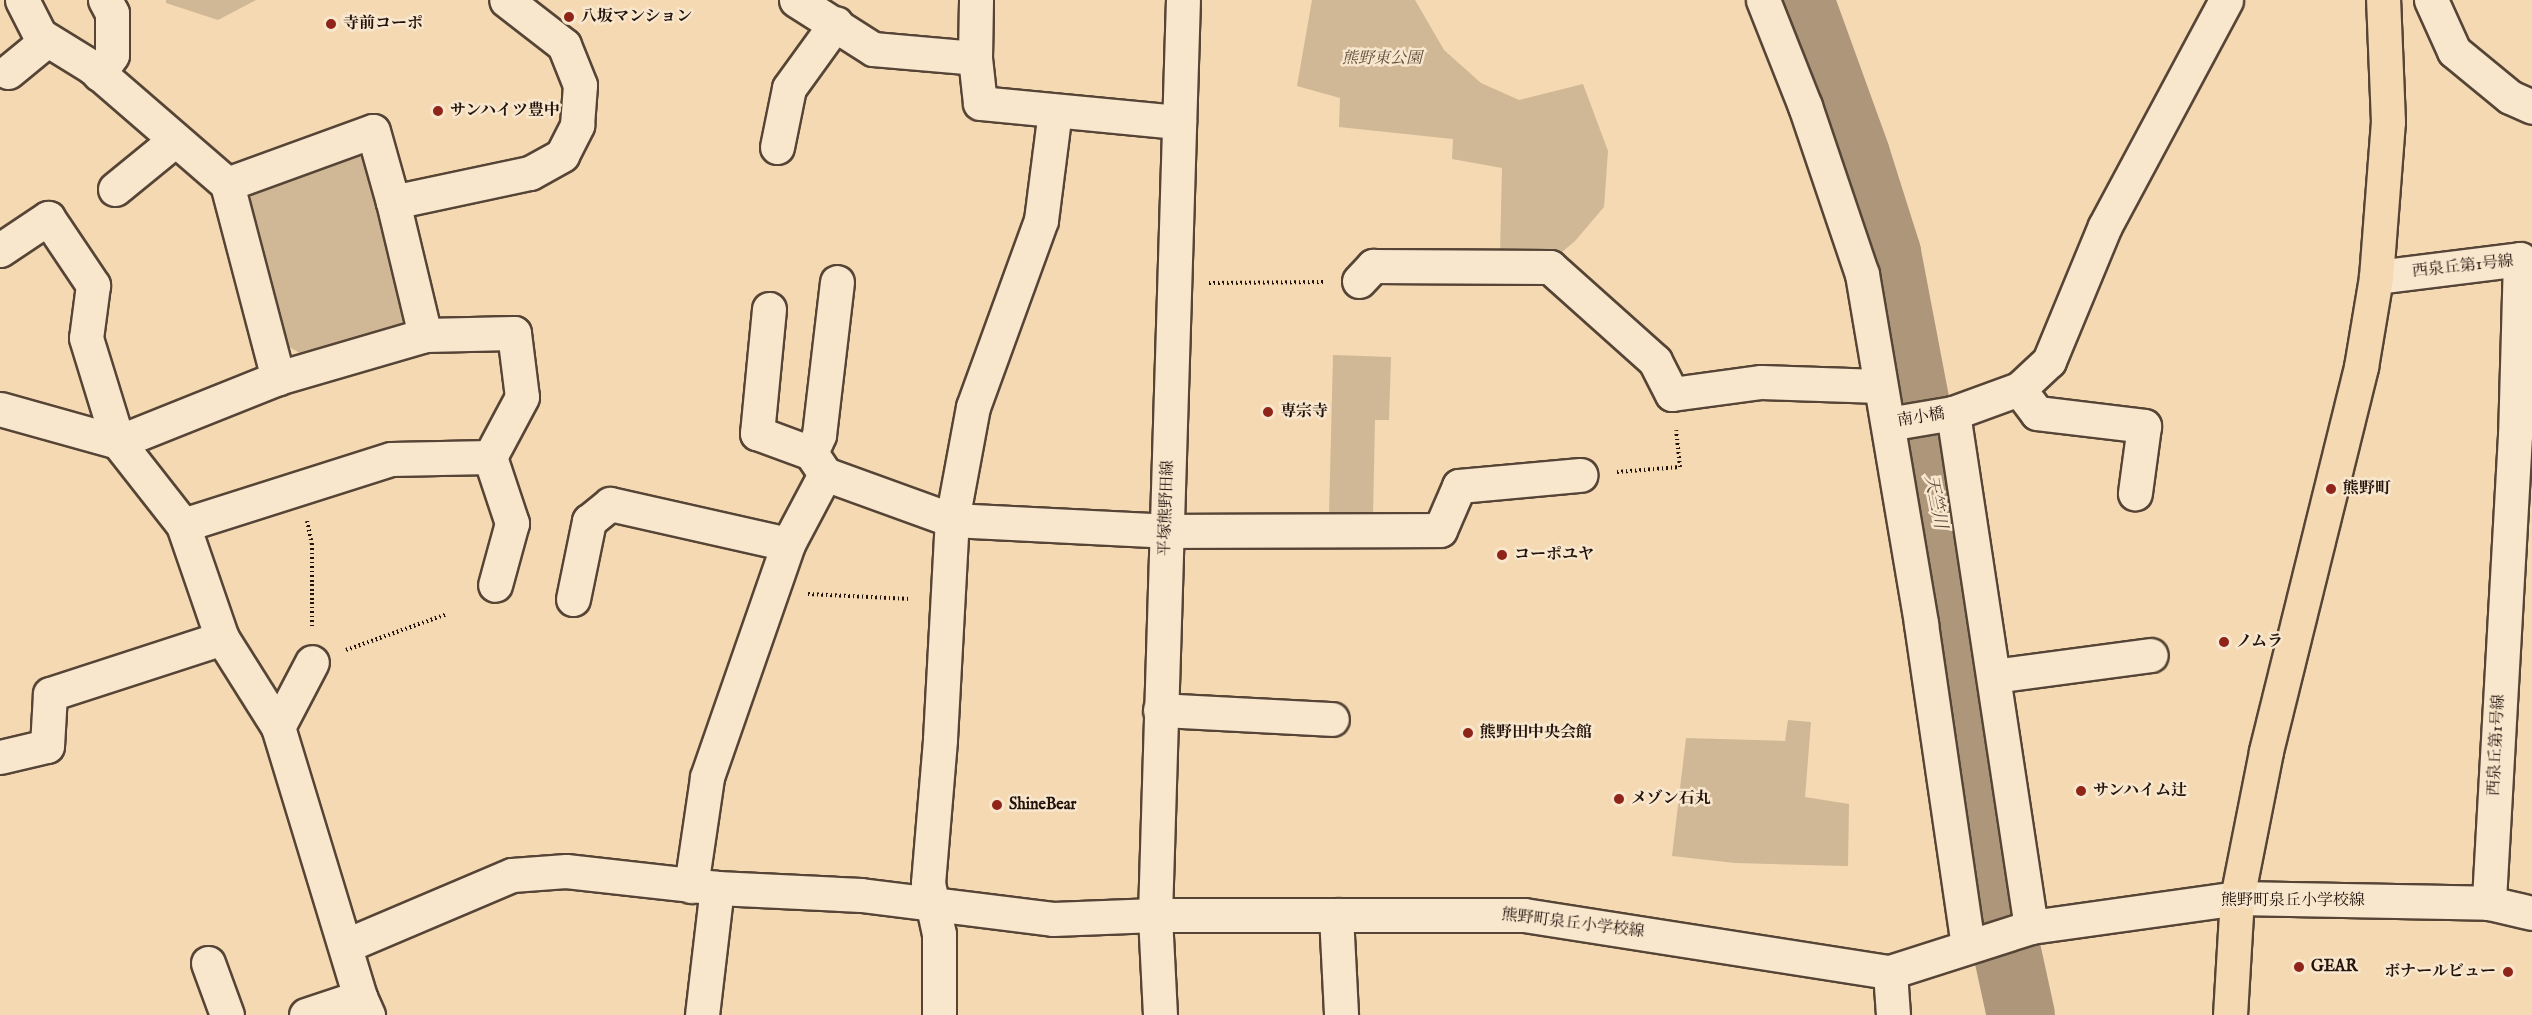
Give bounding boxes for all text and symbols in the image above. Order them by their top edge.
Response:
place label: 八坂マンション [581,7,693,27]
marker: 八坂マンション [562,10,576,24]
place label: 寺前コーポ [343,14,423,34]
marker: 寺前コーポ [324,17,338,31]
park label: 熊野東公園 [1342,49,1422,69]
place label: サンハイツ豊中 [450,101,562,121]
marker: サンハイツ豊中 [431,104,445,118]
street label: 西泉丘第1号線 [2411,252,2515,282]
place label: 専宗寺 [1280,402,1328,422]
marker: 専宗寺 [1261,405,1275,419]
street label: 南小橋 [1896,405,1946,431]
street label: 平塚熊野田線 [1156,460,1178,556]
water label: 天竺川 [1918,473,1950,531]
place label: 熊野町 [2343,479,2391,499]
marker: 熊野町 [2324,482,2338,496]
place label: コーポユヤ [1514,545,1594,565]
marker: コーポユヤ [1495,548,1509,562]
place label: ノムラ [2236,632,2284,652]
marker: ノムラ [2217,635,2231,649]
street label: 西泉丘第1号線 [2485,694,2509,796]
place label: 熊野田中央会館 [1480,723,1592,743]
marker: 熊野田中央会館 [1461,726,1475,740]
place label: サンハイム辻 [2093,781,2189,801]
marker: サンハイム辻 [2074,784,2088,798]
place label: メゾン石丸 [1631,789,1711,809]
marker: メゾン石丸 [1612,792,1626,806]
place label: ShineBear [1009,795,1076,815]
marker: ShineBear [990,798,1004,812]
street label: 熊野町泉丘小学校線 [2221,891,2365,911]
street label: 熊野町泉丘小学校線 [1500,906,1646,942]
place label: GEAR [2311,957,2358,977]
marker: GEAR [2292,960,2306,974]
place label: ボナールビュー [2384,962,2496,982]
marker: ボナールビュー [2501,965,2515,979]

